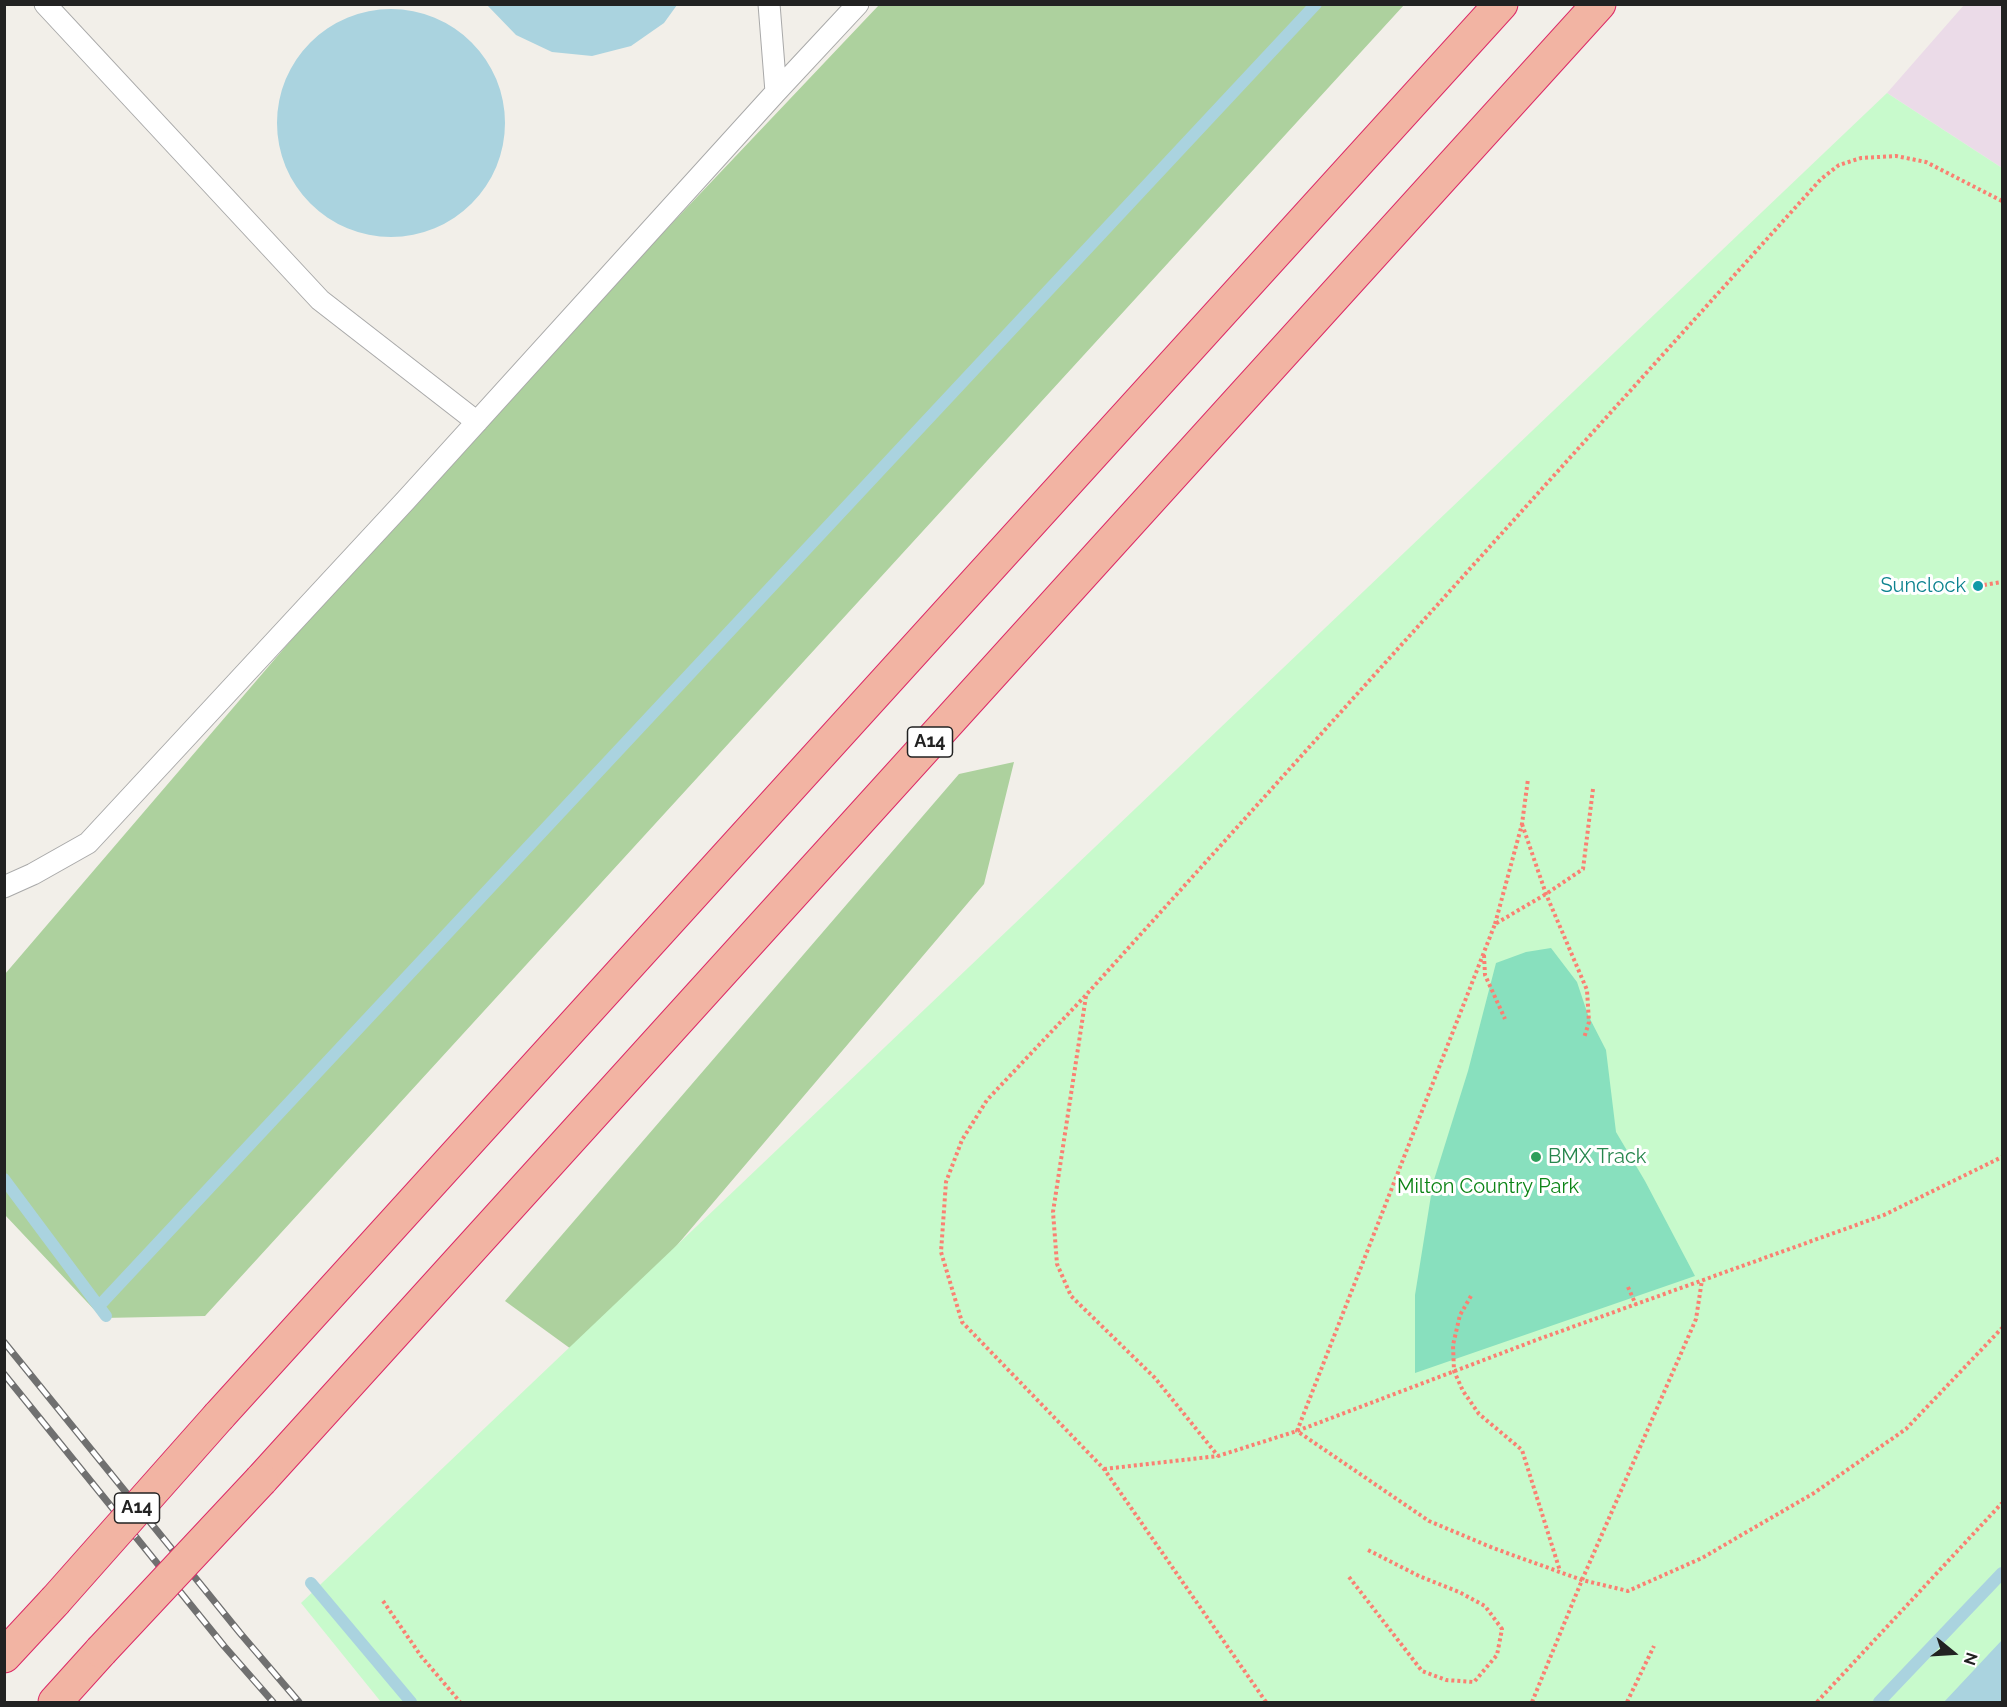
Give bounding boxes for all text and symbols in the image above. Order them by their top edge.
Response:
place label: Sunclock [1880,574,1966,598]
marker: Sunclock [1971,579,1985,593]
road number: A14 [908,727,952,757]
place label: BMX Track [1548,1145,1646,1169]
marker: BMX Track [1529,1150,1543,1164]
park label: Milton Country Park [1397,1175,1579,1199]
road number: A14 [114,1493,160,1523]
north arrow [1923,1623,1983,1683]
text: N [1960,1650,1982,1667]

